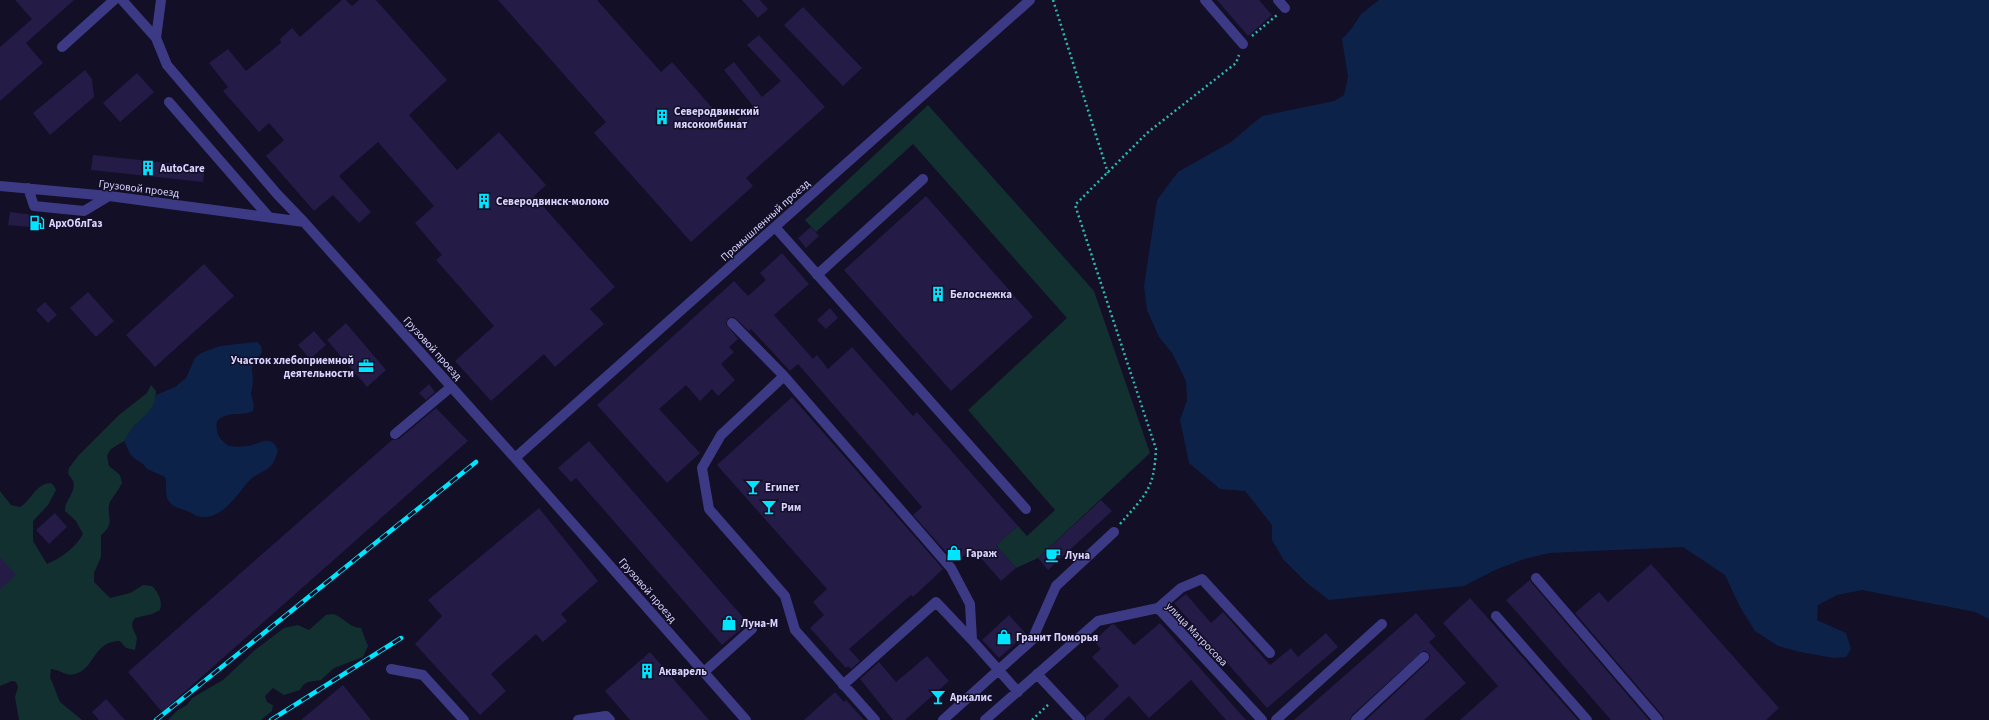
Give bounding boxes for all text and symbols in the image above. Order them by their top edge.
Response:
place label: Северодвинский мясокомбинат [674,104,759,132]
building icon: Северодвинский мясокомбинат [653,108,671,126]
building icon: AutoCare [139,159,157,177]
place label: AutoCare [159,161,205,176]
street label: Грузовой проезд [98,176,180,201]
street label: Промышленный проезд [717,176,813,265]
building icon: Северодвинск-молоко [475,192,493,210]
place label: Северодвинск-молоко [496,194,609,209]
fuel station icon: АрхОблГаз [28,214,46,232]
place label: АрхОблГаз [48,216,103,231]
building icon: Белоснежка [929,285,947,303]
place label: Белоснежка [950,287,1012,302]
street label: Грузовой проезд [400,313,465,384]
place label: Участок хлебоприемной деятельности [231,353,354,381]
office icon: Участок хлебоприемной деятельности [357,357,375,375]
bar icon: Египет [744,478,762,496]
place label: Египет [765,480,800,495]
bar icon: Рим [760,498,778,516]
place label: Рим [781,500,801,515]
shop icon: Гараж [945,544,963,562]
place label: Гараж [966,546,998,561]
cafe icon: Луна [1044,546,1062,564]
place label: Луна [1064,548,1090,563]
street label: Грузовой проезд [615,555,680,626]
street label: улица Матросова [1162,599,1231,670]
shop icon: Луна-М [720,614,738,632]
place label: Луна-М [740,616,778,631]
shop icon: Гранит Поморья [995,628,1013,646]
place label: Гранит Поморья [1016,630,1098,645]
building icon: Акварель [638,662,656,680]
place label: Акварель [658,664,707,679]
bar icon: Аркалис [929,688,947,706]
place label: Аркалис [949,690,992,705]

